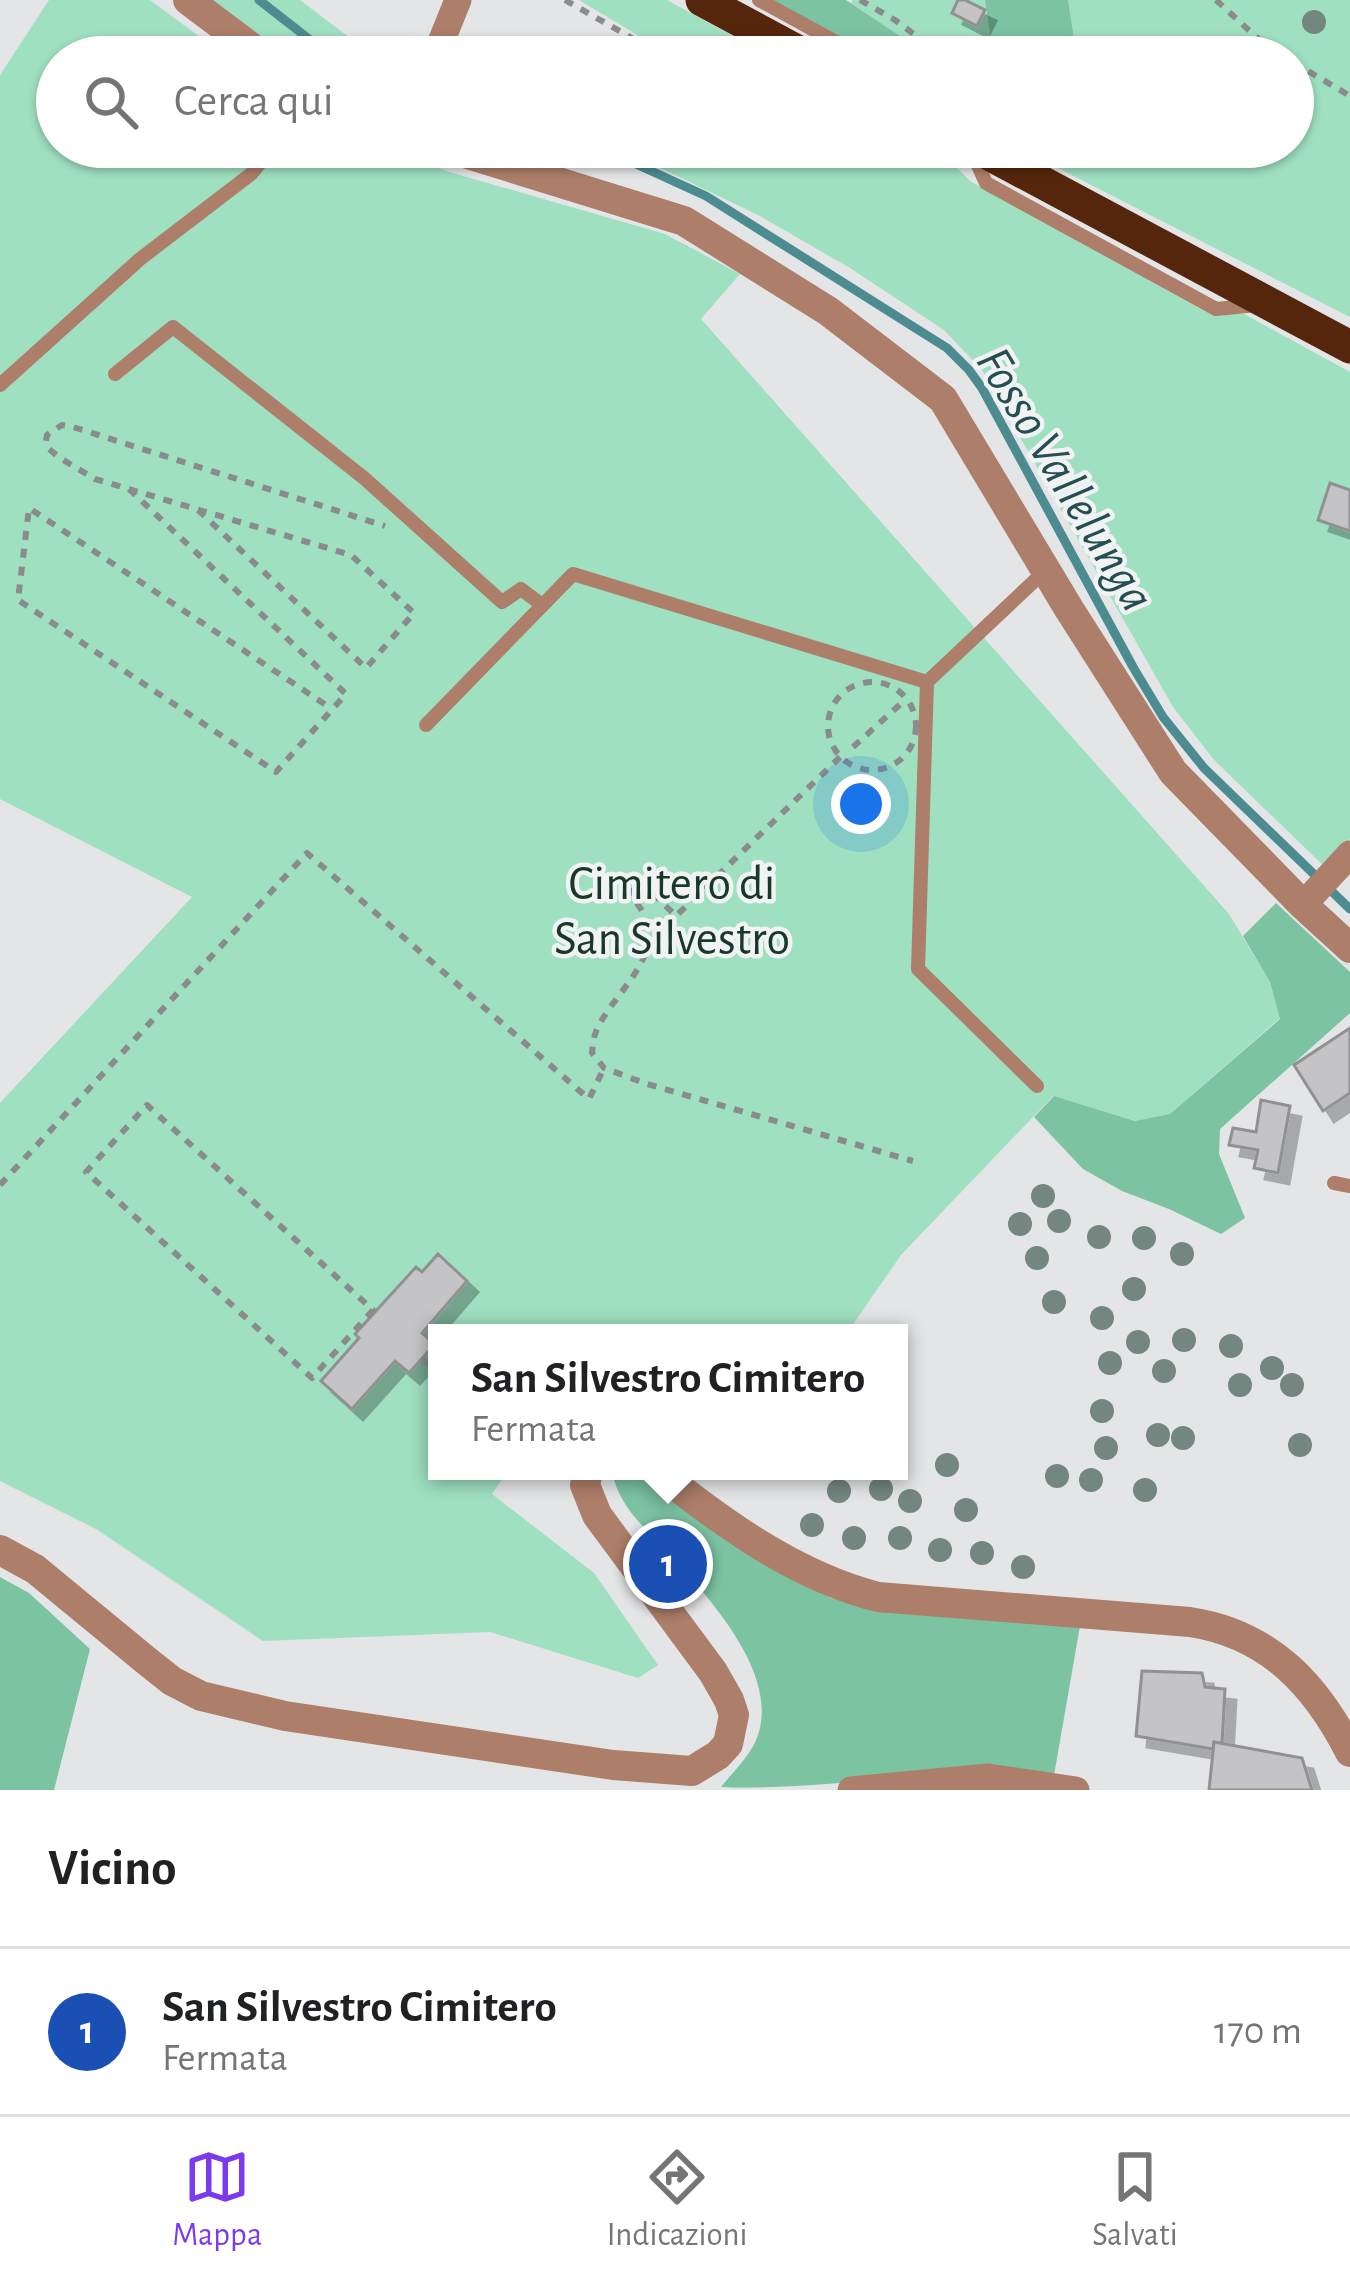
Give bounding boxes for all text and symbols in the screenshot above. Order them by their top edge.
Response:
search box [36,36,1314,168]
icon: search [78,69,144,135]
text: Cerca qui [174,79,334,124]
water label: Fosso Vallelunga [966,339,1163,620]
your location [831,774,891,834]
park label: Cimitero di San Silvestro [554,861,790,964]
popup [428,1324,908,1480]
text: San Silvestro Cimitero [471,1356,865,1401]
text: Fermata [471,1410,596,1449]
pin: 1 [629,1519,707,1609]
text: Vicino [48,1843,176,1894]
text: San Silvestro Cimitero [162,1985,557,2030]
text: 1 [80,2012,94,2051]
text: 170 m [1214,2012,1302,2051]
text: Fermata [162,2039,288,2078]
tab: Mappa [172,2144,262,2256]
tab: Indicazioni [607,2144,748,2256]
tab: Salvati [1092,2144,1178,2256]

